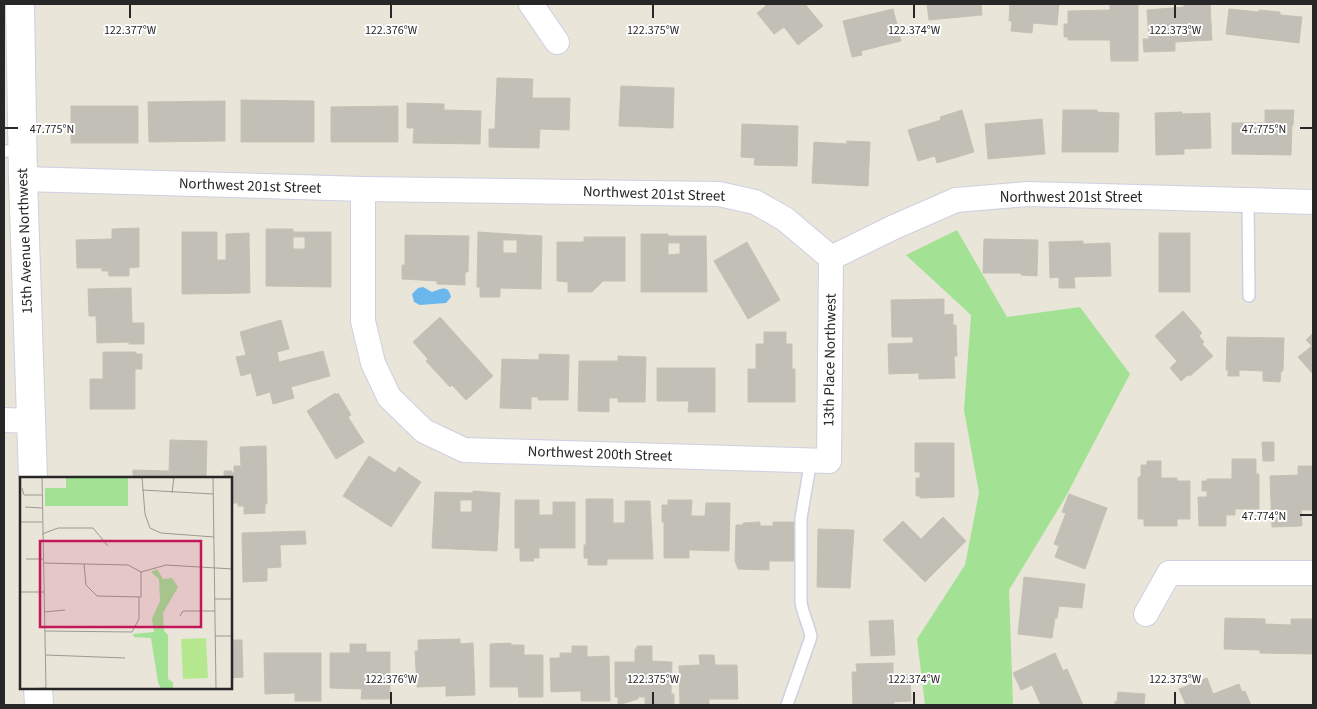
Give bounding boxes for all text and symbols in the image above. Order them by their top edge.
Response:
text: 122.377°W [104,22,157,39]
text: 122.376°W [365,22,418,39]
text: 122.375°W [627,22,680,39]
text: 122.374°W [888,22,941,39]
text: 122.373°W [1149,22,1202,39]
text: 47.775°N [30,121,74,138]
text: 47.775°N [1242,121,1286,138]
street label: 15th Avenue Northwest [12,168,38,314]
street label: Northwest 201st Street [178,173,322,199]
street label: Northwest 201st Street [582,181,726,207]
street label: Northwest 201st Street [1000,187,1142,208]
street label: 13th Place Northwest [818,293,842,427]
street label: Northwest 200th Street [527,441,673,467]
inset map [20,477,232,689]
text: 47.774°N [1242,508,1286,525]
text: 122.376°W [365,671,418,688]
text: 122.375°W [627,671,680,688]
text: 122.374°W [888,671,941,688]
text: 122.373°W [1149,671,1202,688]

